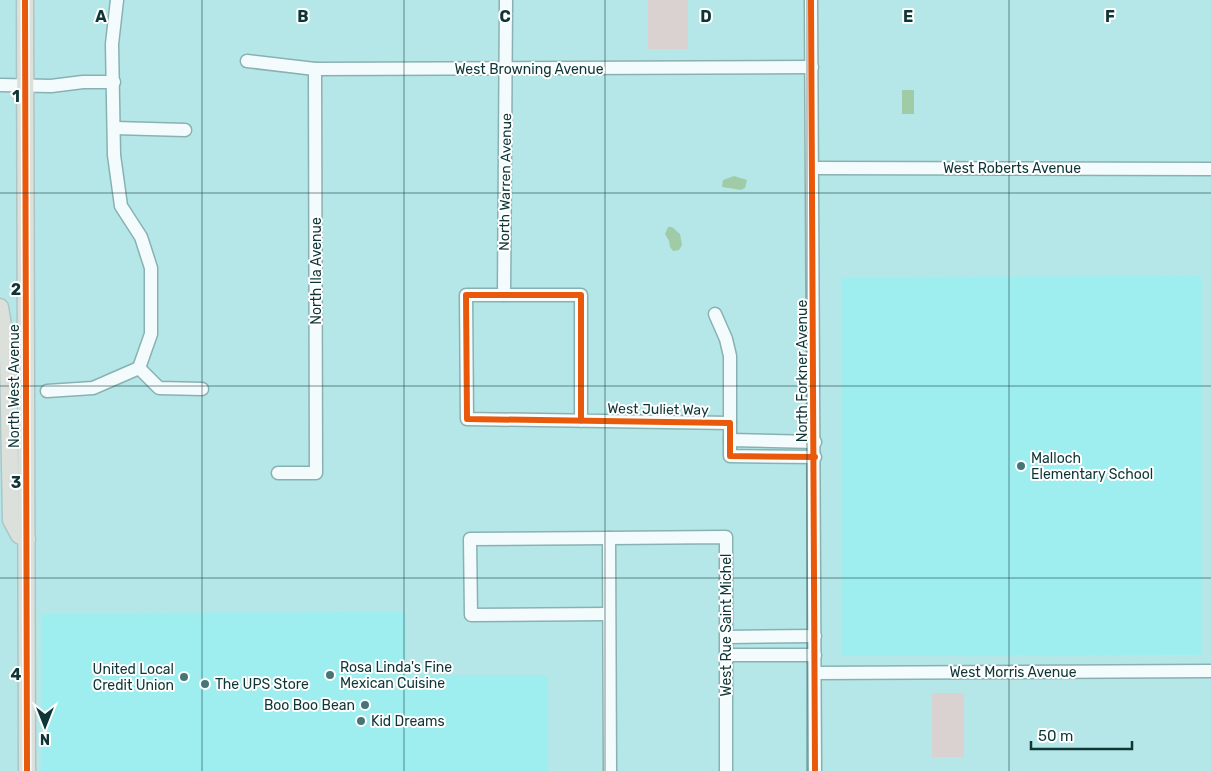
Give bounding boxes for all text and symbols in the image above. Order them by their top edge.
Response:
text: A [95,7,107,26]
text: B [297,7,309,26]
text: C [499,7,511,26]
text: D [700,7,712,26]
text: E [903,7,913,26]
text: F [1105,7,1115,26]
street label: West Browning Avenue [454,61,604,78]
text: 1 [12,87,20,106]
street label: North Warren Avenue [496,113,515,251]
street label: West Roberts Avenue [943,160,1081,177]
street label: North Ila Avenue [308,217,325,325]
text: 2 [11,280,21,299]
street label: North Forkner Avenue [794,300,811,442]
street label: North West Avenue [6,324,23,448]
street label: West Juliet Way [607,400,709,419]
place label: Malloch Elementary School [1031,450,1153,483]
marker: Malloch Elementary School [1015,460,1027,472]
text: 3 [11,473,21,492]
street label: West Rue Saint Michel [718,554,735,696]
place label: Rosa Linda's Fine Mexican Cuisine [340,659,452,692]
place label: United Local Credit Union [93,661,174,694]
street label: West Morris Avenue [949,664,1077,681]
text: 4 [11,665,22,684]
marker: Rosa Linda's Fine Mexican Cuisine [324,669,336,681]
marker: United Local Credit Union [178,671,190,683]
place label: The UPS Store [215,676,309,693]
marker: The UPS Store [199,678,211,690]
place label: Boo Boo Bean [264,697,355,714]
marker: Boo Boo Bean [359,699,371,711]
north arrow [20,701,70,751]
place label: Kid Dreams [371,713,445,730]
marker: Kid Dreams [355,715,367,727]
scale bar [1031,718,1132,750]
text: 50 m [1038,727,1073,745]
text: N [40,730,50,747]

